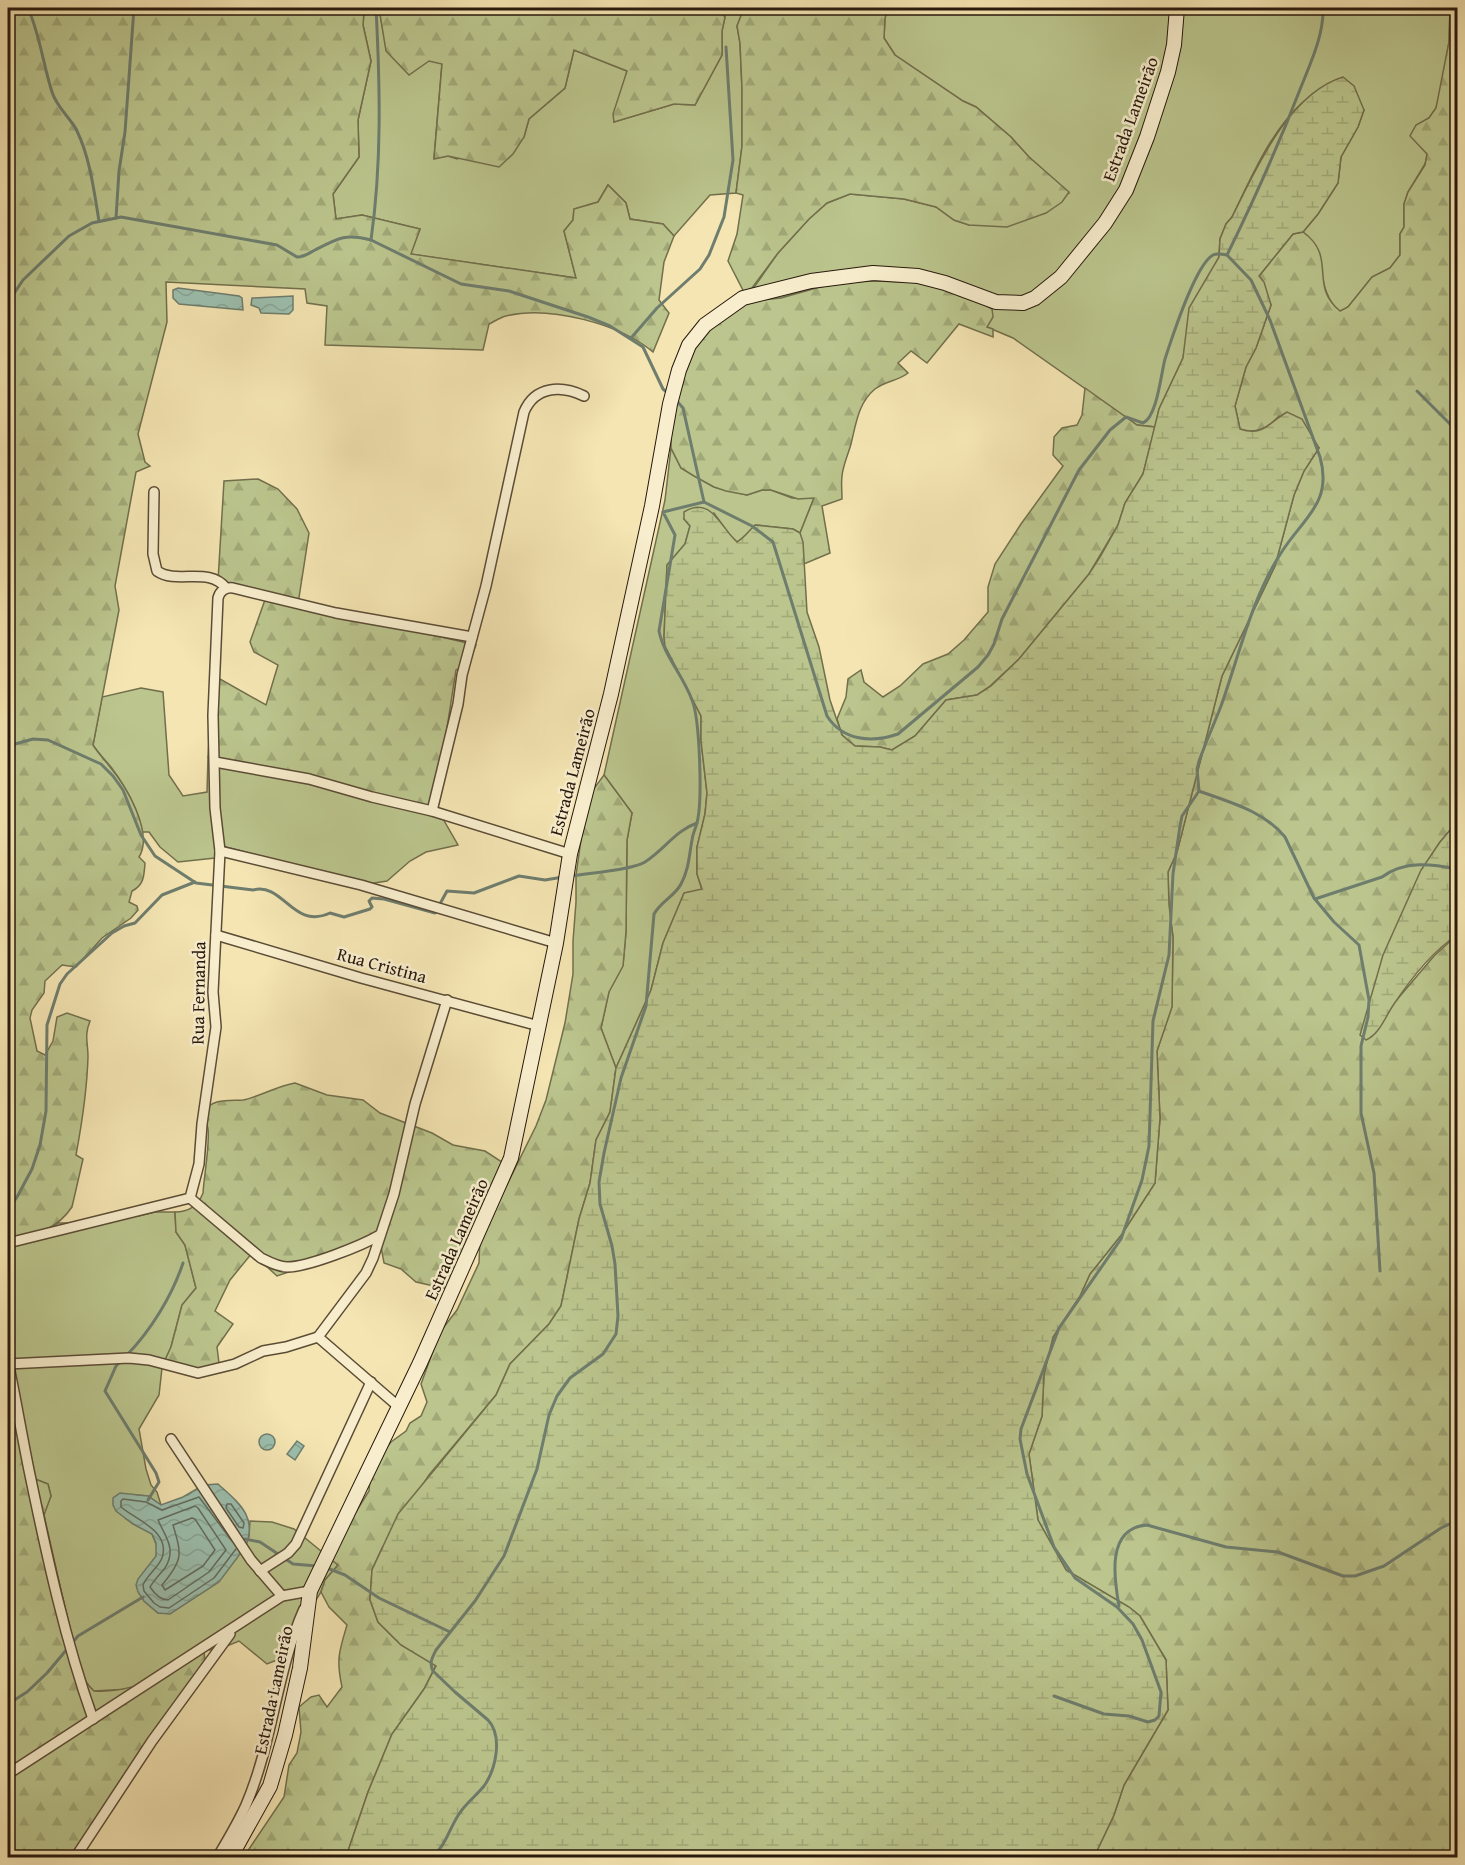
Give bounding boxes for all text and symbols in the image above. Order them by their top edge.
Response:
street label: Estrada Lameirão [1095,53,1165,185]
street label: Estrada Lameirão [542,705,602,839]
street label: Rua Cristina [334,940,430,990]
street label: Rua Fernanda [184,941,212,1045]
street label: Estrada Lameirão [417,1174,495,1304]
street label: Estrada Lameirão [246,1623,300,1757]

